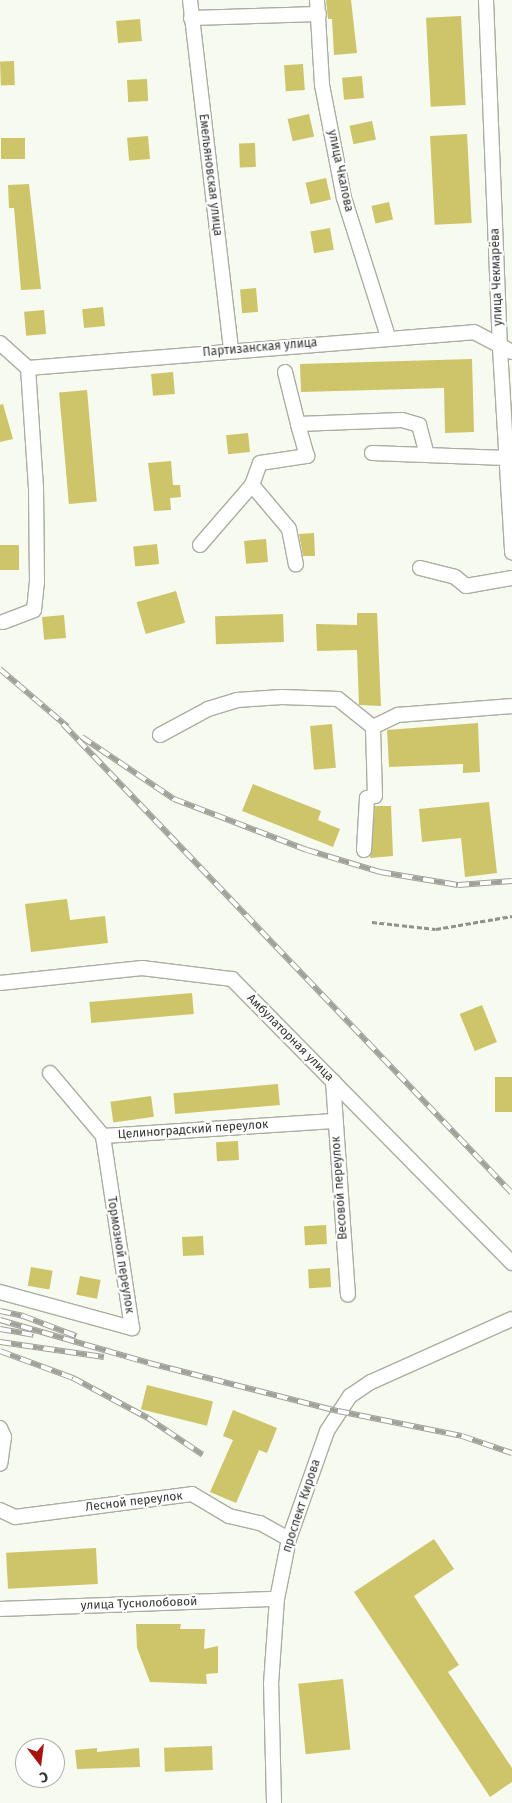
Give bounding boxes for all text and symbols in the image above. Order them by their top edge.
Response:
street label: Емельяновская улица [195,113,225,237]
street label: улица Чкалова [324,129,356,213]
street label: улица Чекмарёва [488,228,506,326]
street label: Партизанская улица [202,336,318,360]
street label: Амбулаторная улица [244,992,336,1084]
street label: Целиноградский переулок [117,1118,269,1142]
street label: Весовой переулок [329,1136,351,1240]
street label: Тормозной переулок [104,1196,136,1314]
street label: проспект Кирова [280,1458,324,1554]
street label: Лесной переулок [85,1489,183,1515]
street label: улица Туснолобовой [80,1595,198,1613]
north arrow [15,1738,65,1788]
text: С [38,1768,50,1786]

